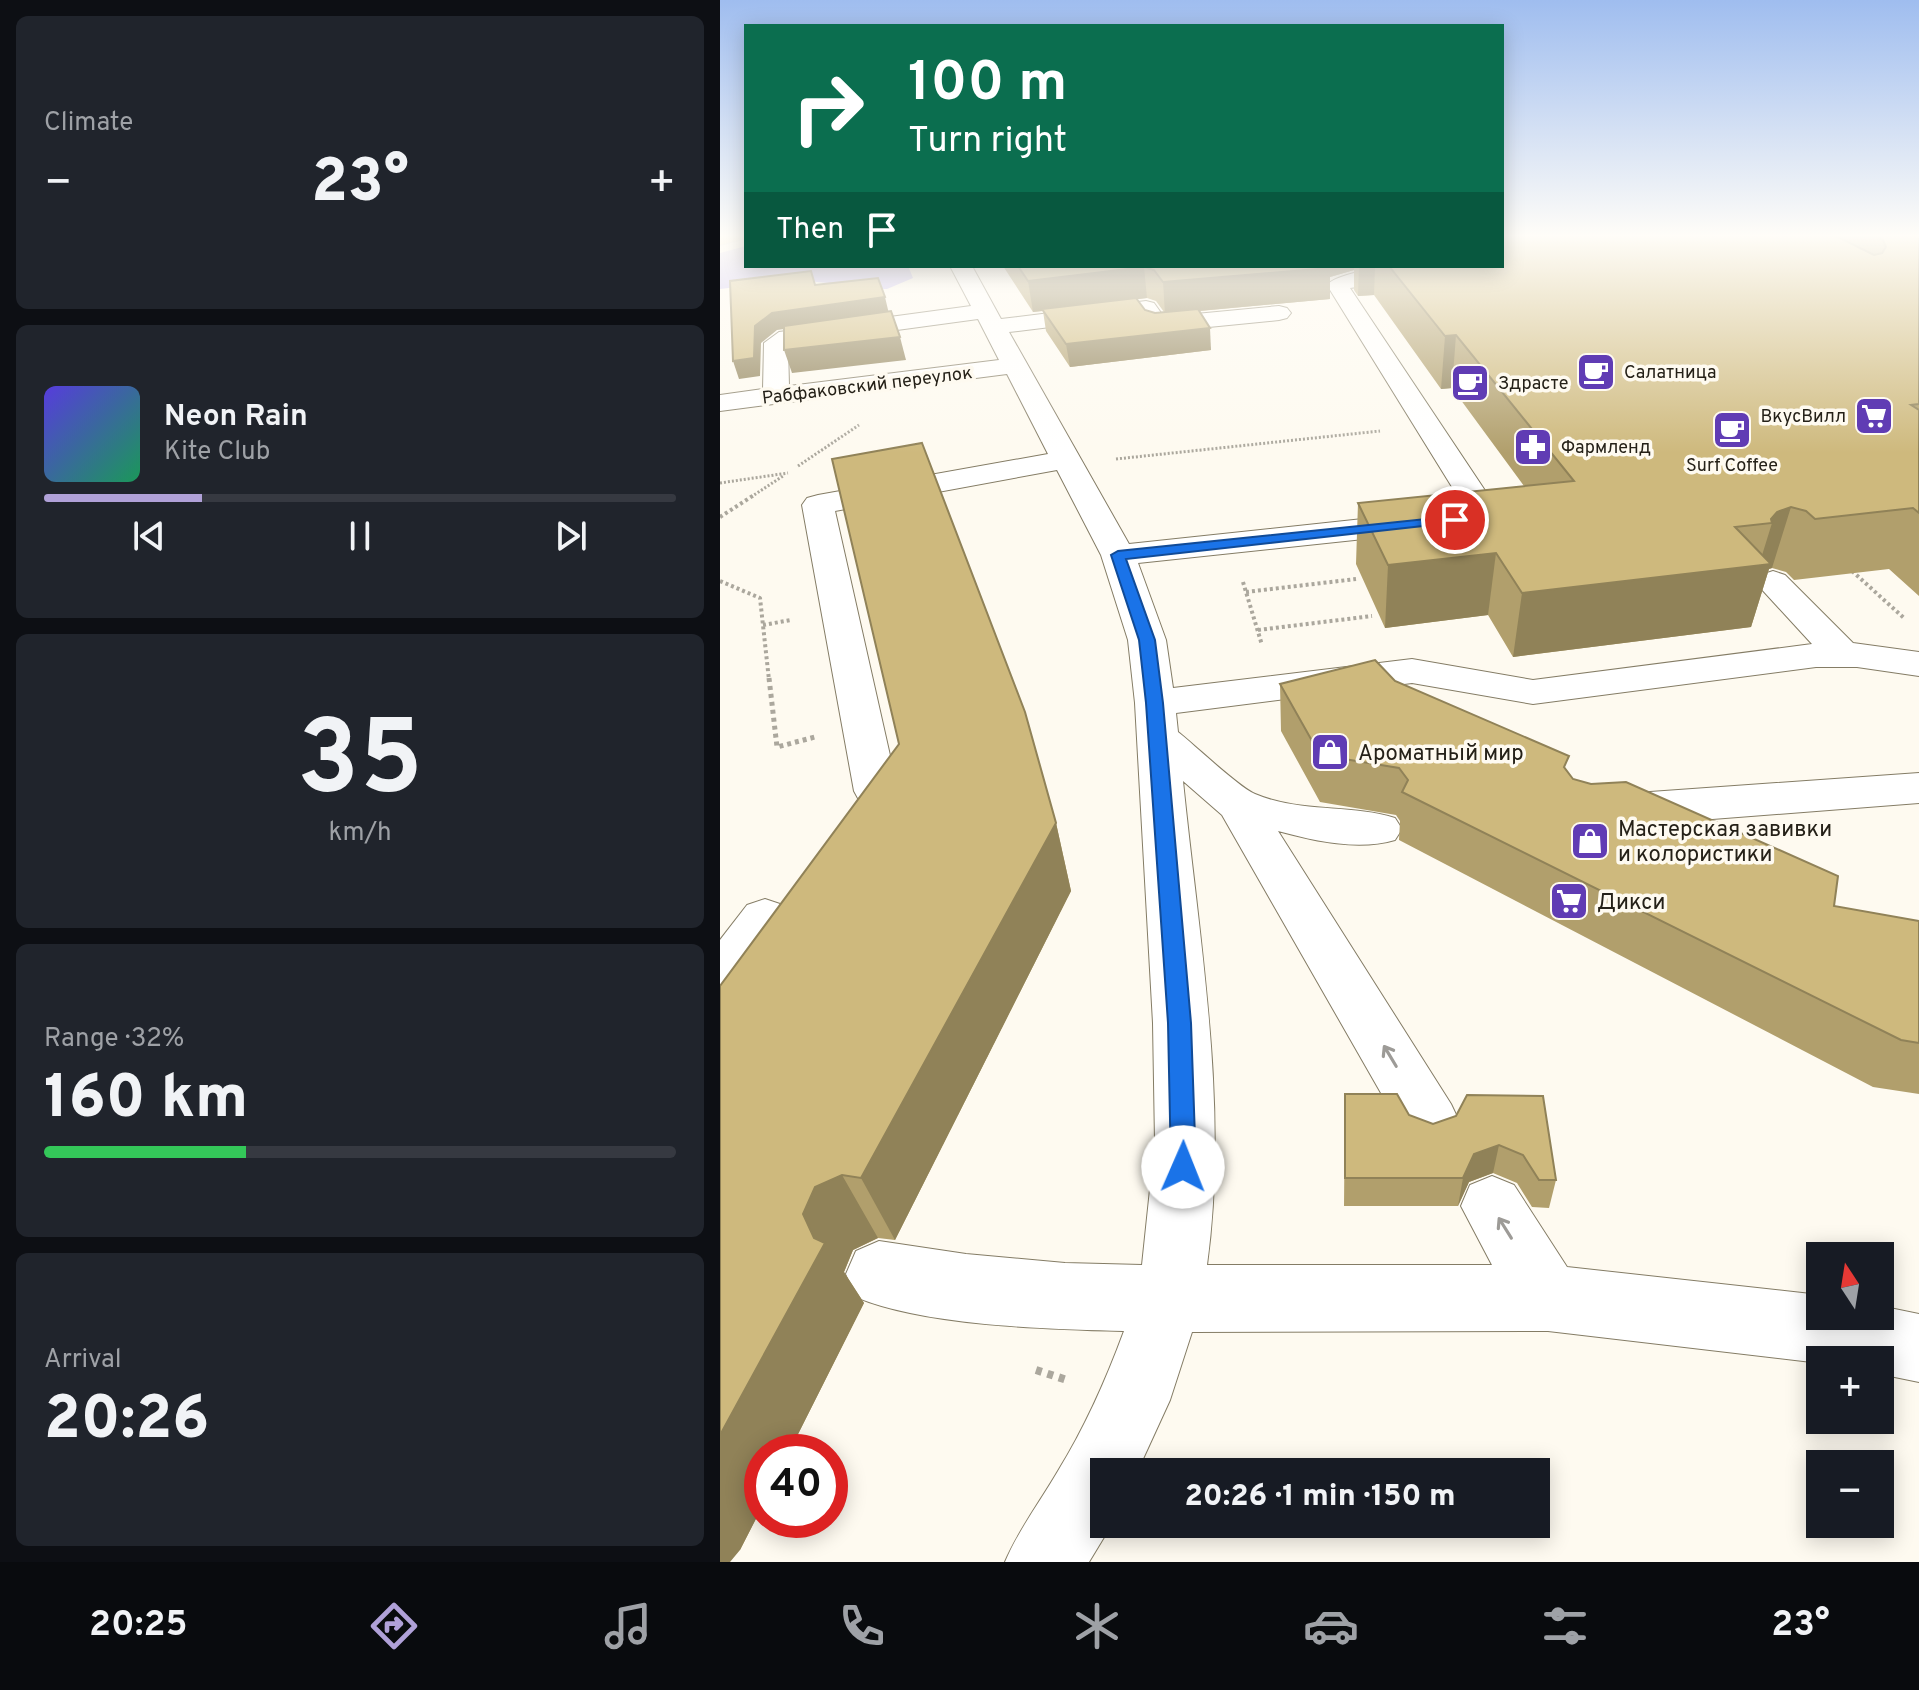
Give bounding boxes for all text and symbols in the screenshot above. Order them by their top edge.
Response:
text: 100 m [908,50,1067,120]
icon: right [776,56,880,160]
text: Climate [44,107,133,140]
text: Turn right [908,119,1067,165]
text: 23° [311,147,409,223]
text: − [44,157,72,213]
text: + [648,157,676,213]
icon: arrive [860,208,904,252]
text: Then [776,212,844,249]
cafe icon: Салатница [1575,351,1617,393]
street label: Рабфаковский переулок [761,362,974,411]
cafe icon: Здрасте [1449,362,1491,404]
place label: Салатница [1624,362,1716,385]
place label: Здрасте [1498,373,1568,396]
supermarket icon: ВкусВилл [1853,395,1895,437]
text: Neon Rain [164,399,308,436]
place label: ВкусВилл [1761,406,1846,429]
cafe icon: Surf Coffee [1711,409,1753,451]
pharmacy icon: Фармленд [1512,426,1554,468]
text: Kite Club [164,436,270,469]
place label: Фармленд [1561,437,1651,460]
place label: Surf Coffee [1686,455,1778,478]
pin [1421,486,1489,554]
icon: arrive [1433,498,1477,542]
icon: previous [127,514,171,558]
icon: pause [338,514,382,558]
icon: next [549,514,593,558]
text: 35 [297,699,423,831]
shop icon: Ароматный мир [1309,731,1351,773]
place label: Ароматный мир [1358,741,1524,768]
text: km/h [328,817,392,850]
place label: Мастерская завивки и колористики [1618,817,1832,869]
shop icon: Мастерская завивки и колористики [1569,820,1611,862]
supermarket icon: Дикси [1548,880,1590,922]
place label: Дикси [1597,890,1665,917]
text: Range · 32% [44,1023,184,1056]
one-way arrow [1382,1045,1398,1068]
text: 160 km [44,1063,248,1139]
position arrow [1141,1125,1225,1209]
one-way arrow [1497,1217,1513,1240]
north arrow [1806,1242,1894,1330]
map controls [1806,1242,1894,1538]
text: Arrival [44,1344,122,1377]
button: + [1806,1346,1894,1434]
text: 20:26 [44,1384,209,1460]
speed limit sign: 40 [744,1434,848,1538]
button: − [1806,1450,1894,1538]
text: 20:26 · 1 min · 150 m [1184,1479,1456,1516]
icon: directions [366,1598,422,1654]
icon: music [600,1598,656,1654]
icon: phone [834,1598,890,1654]
icon: climate [1069,1598,1125,1654]
icon: car [1303,1598,1359,1654]
icon: filters [1537,1598,1593,1654]
text: 20:25 [89,1603,188,1649]
text: 23° [1771,1603,1830,1649]

